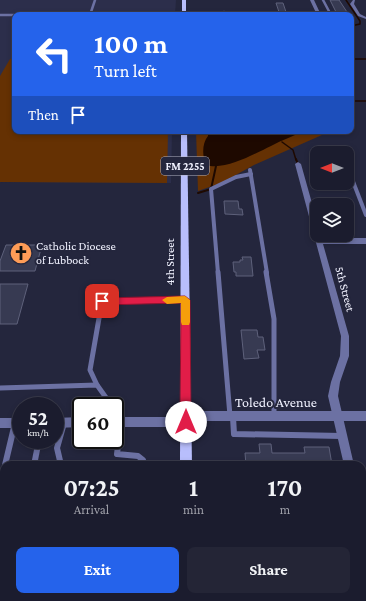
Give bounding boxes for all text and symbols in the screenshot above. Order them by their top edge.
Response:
icon: left [28,28,80,80]
text: 100 m [94,28,168,59]
text: Turn left [94,61,157,81]
icon: arrive [67,104,89,126]
text: Then [28,107,59,123]
north arrow [310,146,354,190]
map controls [310,146,354,242]
road number: FM 2255 [161,157,209,175]
button: layers [310,198,354,242]
street label: 4th Street [163,238,177,285]
place label: Catholic Diocese of Lubbock [36,239,116,267]
church icon: Catholic Diocese of Lubbock [8,240,34,266]
street label: 5th Street [332,265,358,314]
pin [85,284,119,318]
icon: arrive [91,290,113,312]
street label: Toledo Avenue [235,394,317,410]
speed limit sign: 60 [72,397,124,449]
position arrow [165,401,207,443]
text: 52 [28,407,48,429]
text: km/h [27,427,49,438]
text: 07:25 [64,474,119,501]
text: 1 [189,474,198,501]
text: 170 [268,474,302,501]
text: Arrival [74,502,109,517]
text: min [183,502,204,517]
text: m [280,502,290,517]
button: Exit [16,547,179,593]
button: Share [187,547,350,593]

